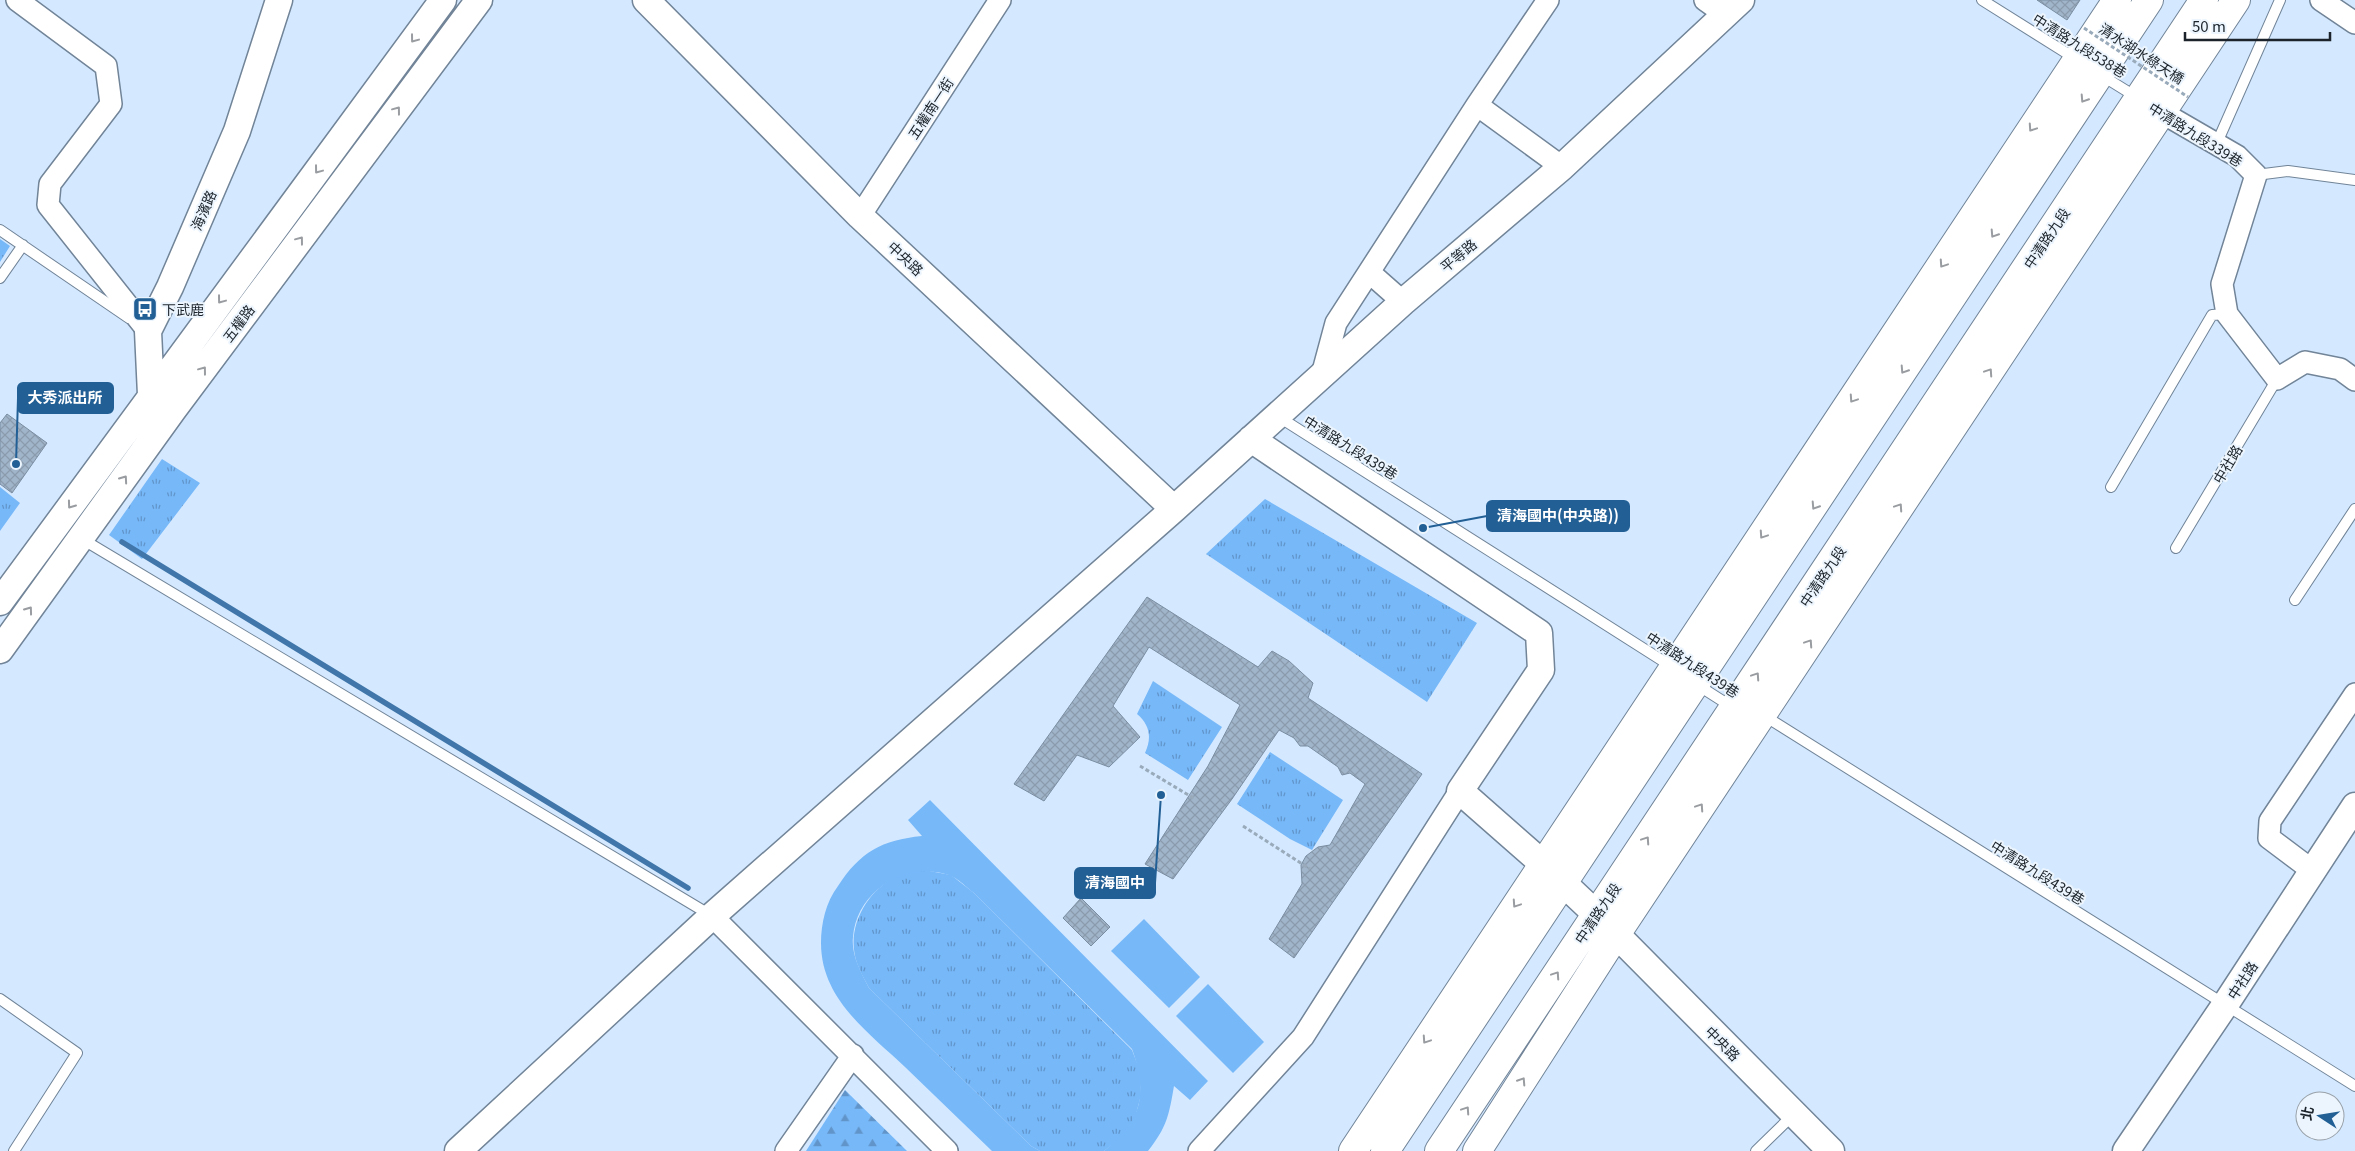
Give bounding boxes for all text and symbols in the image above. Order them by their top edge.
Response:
street label: 中清路九段538巷 [2029,8,2131,82]
scale bar [2185,10,2330,42]
text: 50 m [2192,15,2226,36]
street label: 清水湖水綠天橋 [2095,18,2189,88]
one-way arrow [412,33,420,42]
street label: 五權南一街 [903,73,957,143]
one-way arrow [2081,93,2090,103]
street label: 中清路九段339巷 [2145,97,2247,171]
one-way arrow [391,106,400,116]
one-way arrow [2029,122,2038,132]
one-way arrow [315,164,324,174]
street label: 海濱路 [186,187,220,233]
street label: 中清路九段 [2018,203,2074,273]
one-way arrow [1991,229,2000,238]
street label: 平等路 [1435,234,1481,276]
street label: 中央路 [884,236,928,280]
one-way arrow [294,237,302,246]
one-way arrow [1939,258,1949,267]
one-way arrow [218,294,227,304]
bus stop icon: 下武鹿 [132,296,158,322]
place label: 下武鹿 [162,299,204,319]
street label: 五權路 [217,300,259,346]
one-way arrow [1901,365,1911,374]
one-way arrow [197,367,205,376]
one-way arrow [1983,368,1992,378]
callout: 大秀派出所 [18,383,113,413]
text: 大秀派出所 [27,386,103,407]
one-way arrow [1850,393,1859,403]
street label: 中清路九段439巷 [1300,410,1402,484]
street label: 中社路 [2208,441,2246,487]
one-way arrow [118,475,127,485]
one-way arrow [68,499,76,508]
one-way arrow [1812,500,1821,509]
callout: 清海國中(中央路)) [1487,501,1629,531]
text: 清海國中(中央路)) [1497,504,1619,525]
one-way arrow [1893,504,1902,513]
one-way arrow [1760,529,1769,538]
street label: 中清路九段 [1794,541,1850,611]
one-way arrow [23,606,32,616]
street label: 中清路九段439巷 [1643,626,1743,702]
one-way arrow [1803,639,1813,648]
one-way arrow [1750,672,1759,681]
one-way arrow [1694,804,1703,813]
street label: 中清路九段439巷 [1987,835,2089,909]
one-way arrow [1640,836,1649,846]
callout: 清海國中 [1075,868,1155,898]
text: 清海國中 [1085,871,1145,892]
street label: 中清路九段 [1569,878,1625,948]
one-way arrow [1513,899,1522,908]
street label: 中社路 [2222,957,2262,1003]
one-way arrow [1550,971,1559,981]
street label: 中央路 [1701,1021,1745,1065]
one-way arrow [1423,1034,1433,1043]
one-way arrow [1516,1077,1526,1086]
north arrow [2295,1091,2345,1141]
text: 北 [2295,1104,2318,1122]
one-way arrow [1460,1107,1469,1116]

